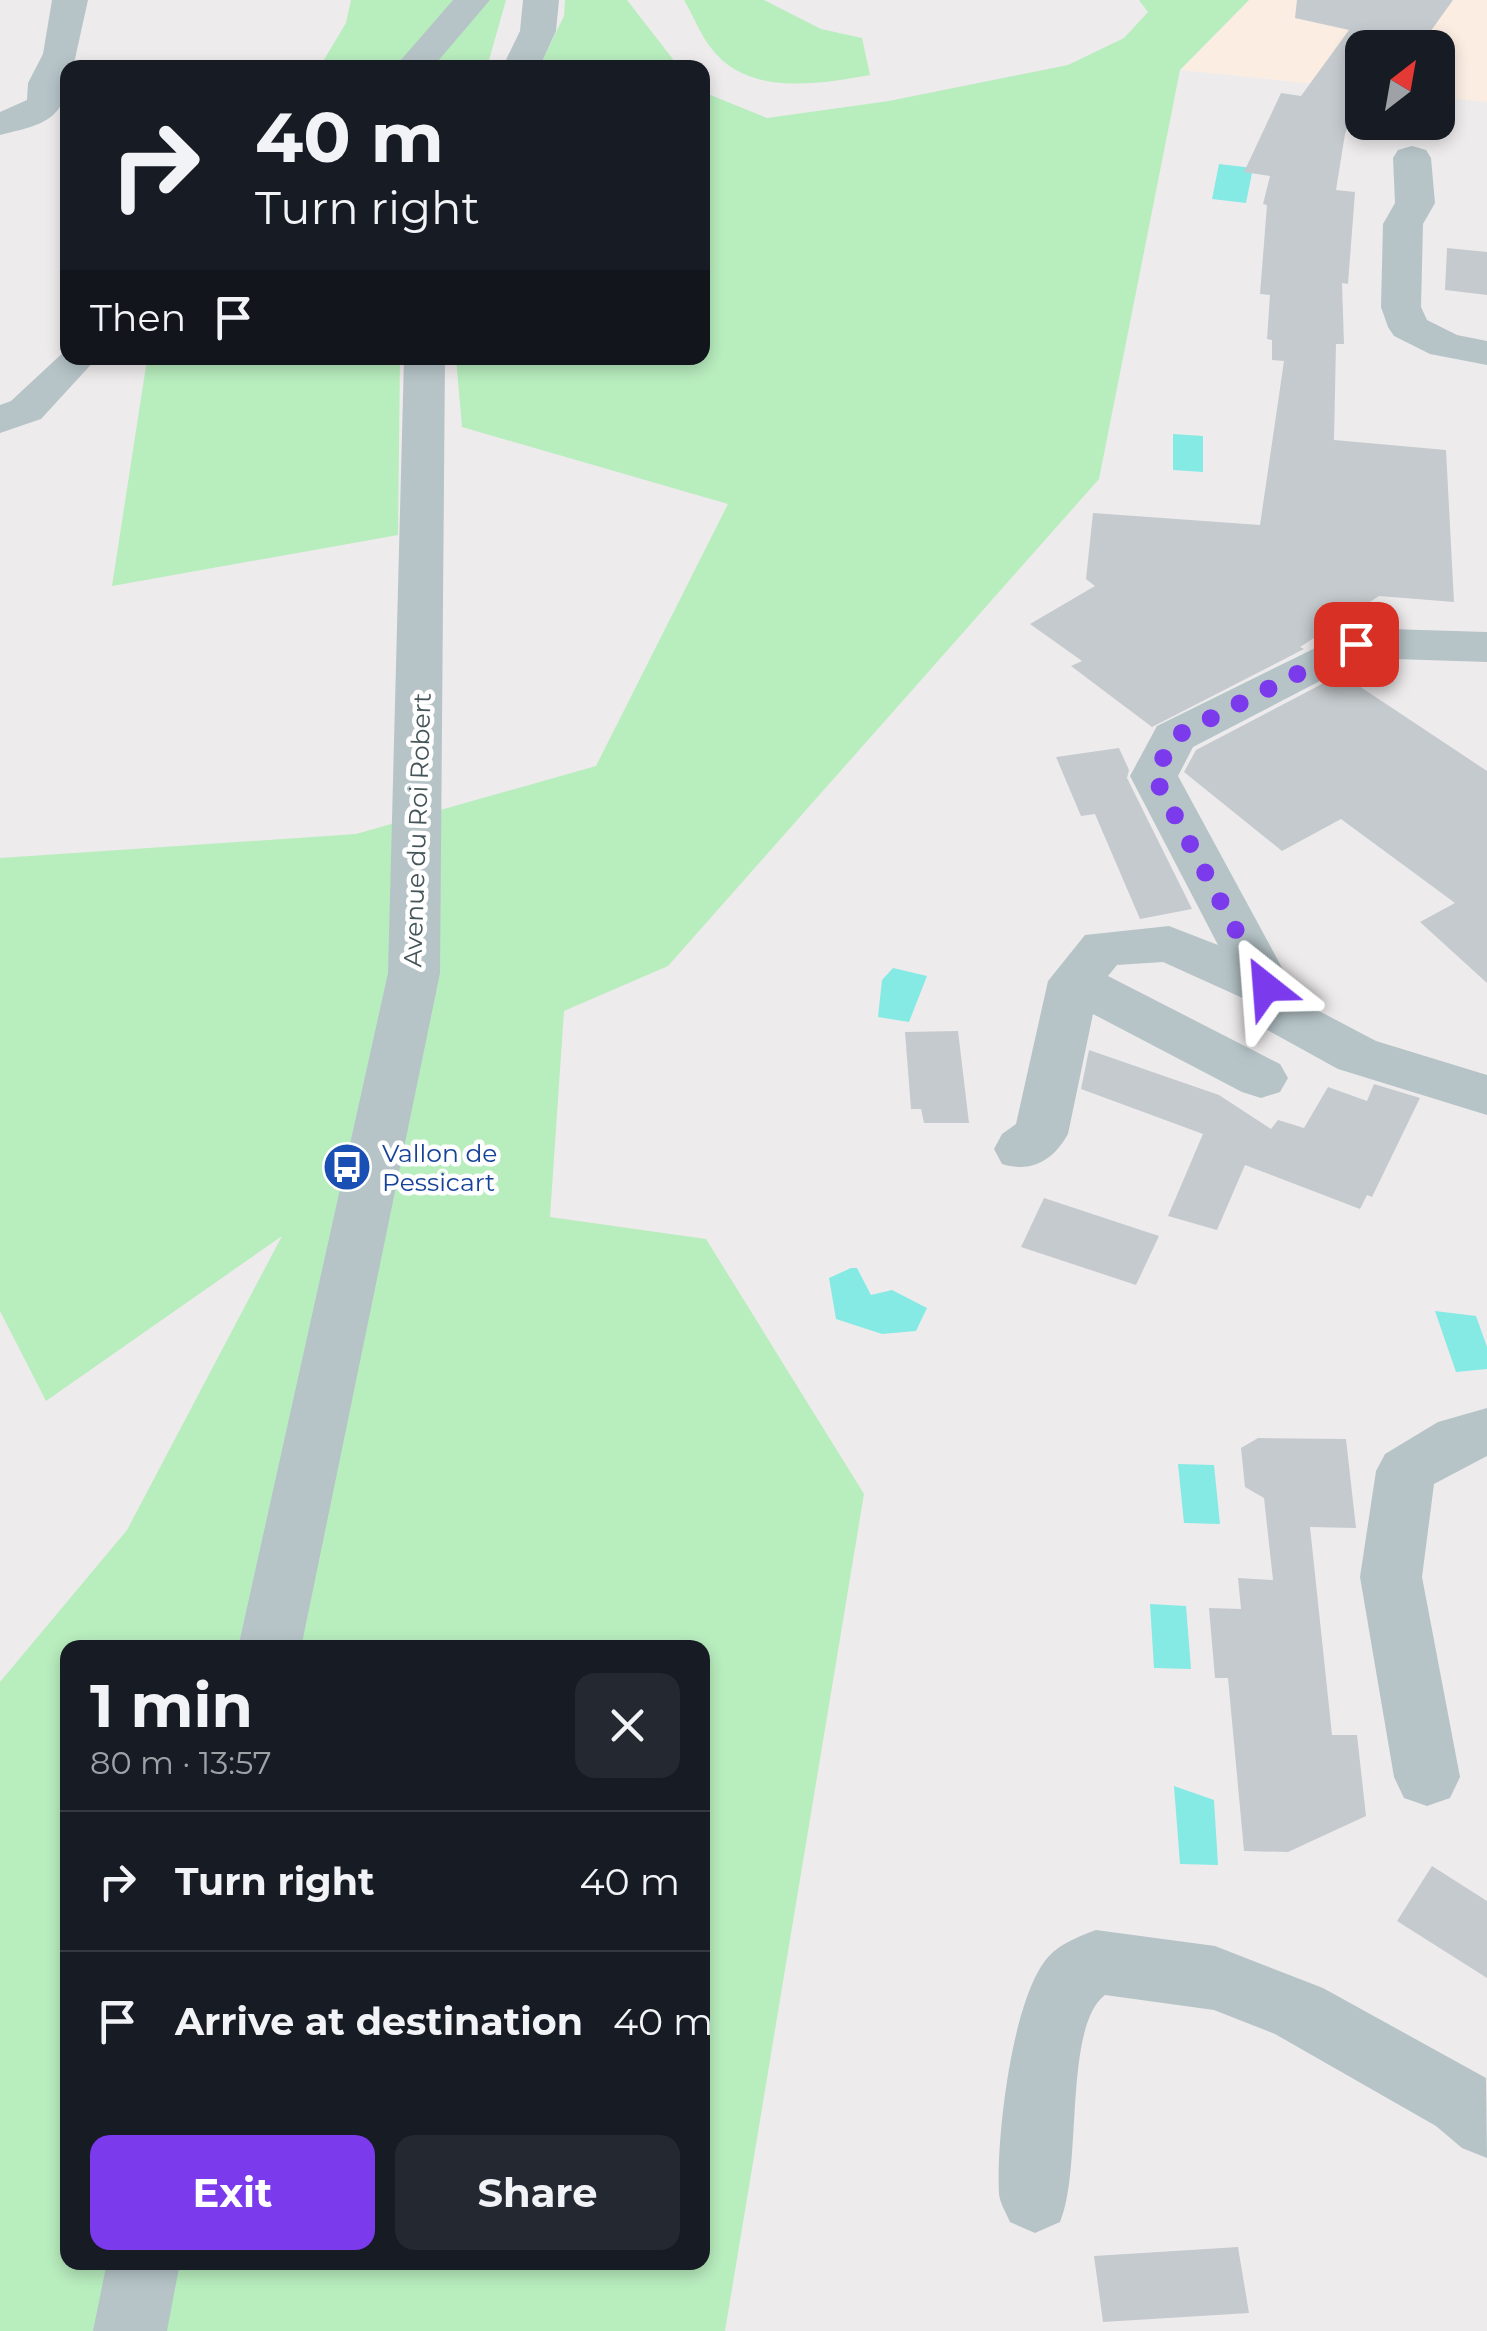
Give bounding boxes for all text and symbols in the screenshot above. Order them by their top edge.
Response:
north arrow [1345,30,1455,140]
map controls [1345,30,1455,140]
text: 40 m [255,94,444,180]
icon: right [90,100,220,230]
text: Turn right [255,180,480,235]
icon: arrive [206,290,261,345]
text: Then [90,294,186,341]
pin [1314,602,1399,687]
icon: arrive [1329,617,1384,672]
street label: Avenue du Roi Robert [397,692,437,968]
position arrow [1214,935,1318,1039]
place label: Vallon de Pessicart [382,1138,497,1197]
bus stop icon: Vallon de Pessicart [321,1141,373,1193]
text: 1 min [90,1669,253,1742]
button: close [575,1673,680,1778]
text: 80 m · 13:57 [90,1743,272,1782]
icon: right [90,1854,145,1909]
text: Turn right [175,1858,374,1905]
text: 40 m [579,1858,680,1905]
icon: arrive [90,1994,145,2049]
text: Arrive at destination [175,1998,583,2045]
text: 40 m [613,1998,713,2045]
button: Exit [90,2135,375,2250]
button: Share [395,2135,680,2250]

